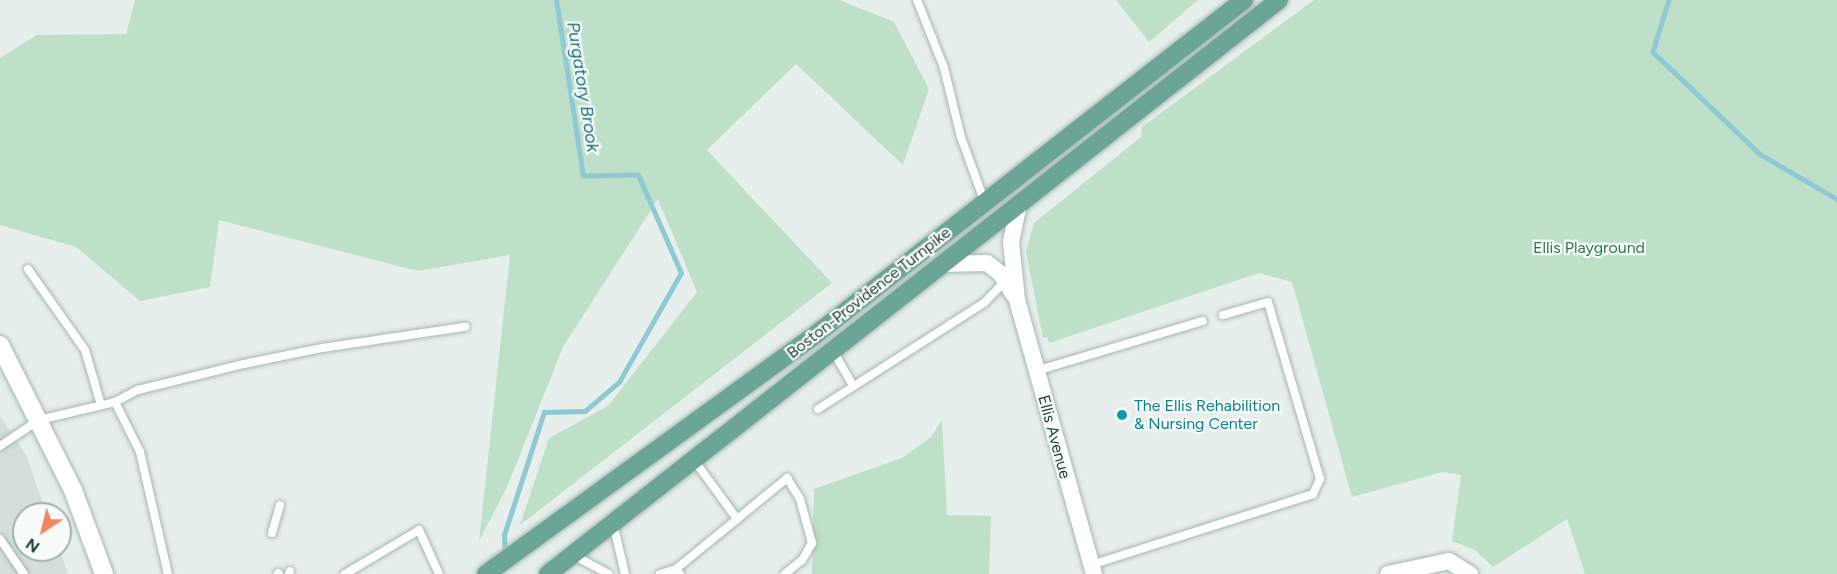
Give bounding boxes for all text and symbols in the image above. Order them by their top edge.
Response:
water label: Purgatory Brook [562,20,604,154]
street label: Boston-Providence Turnpike [783,223,955,363]
park label: Ellis Playground [1533,238,1645,258]
street label: Ellis Avenue [1034,393,1074,481]
place label: The Ellis Rehabilition & Nursing Center [1134,396,1280,434]
marker: The Ellis Rehabilition & Nursing Center [1115,408,1129,422]
north arrow [12,502,72,562]
text: N [22,534,43,557]

